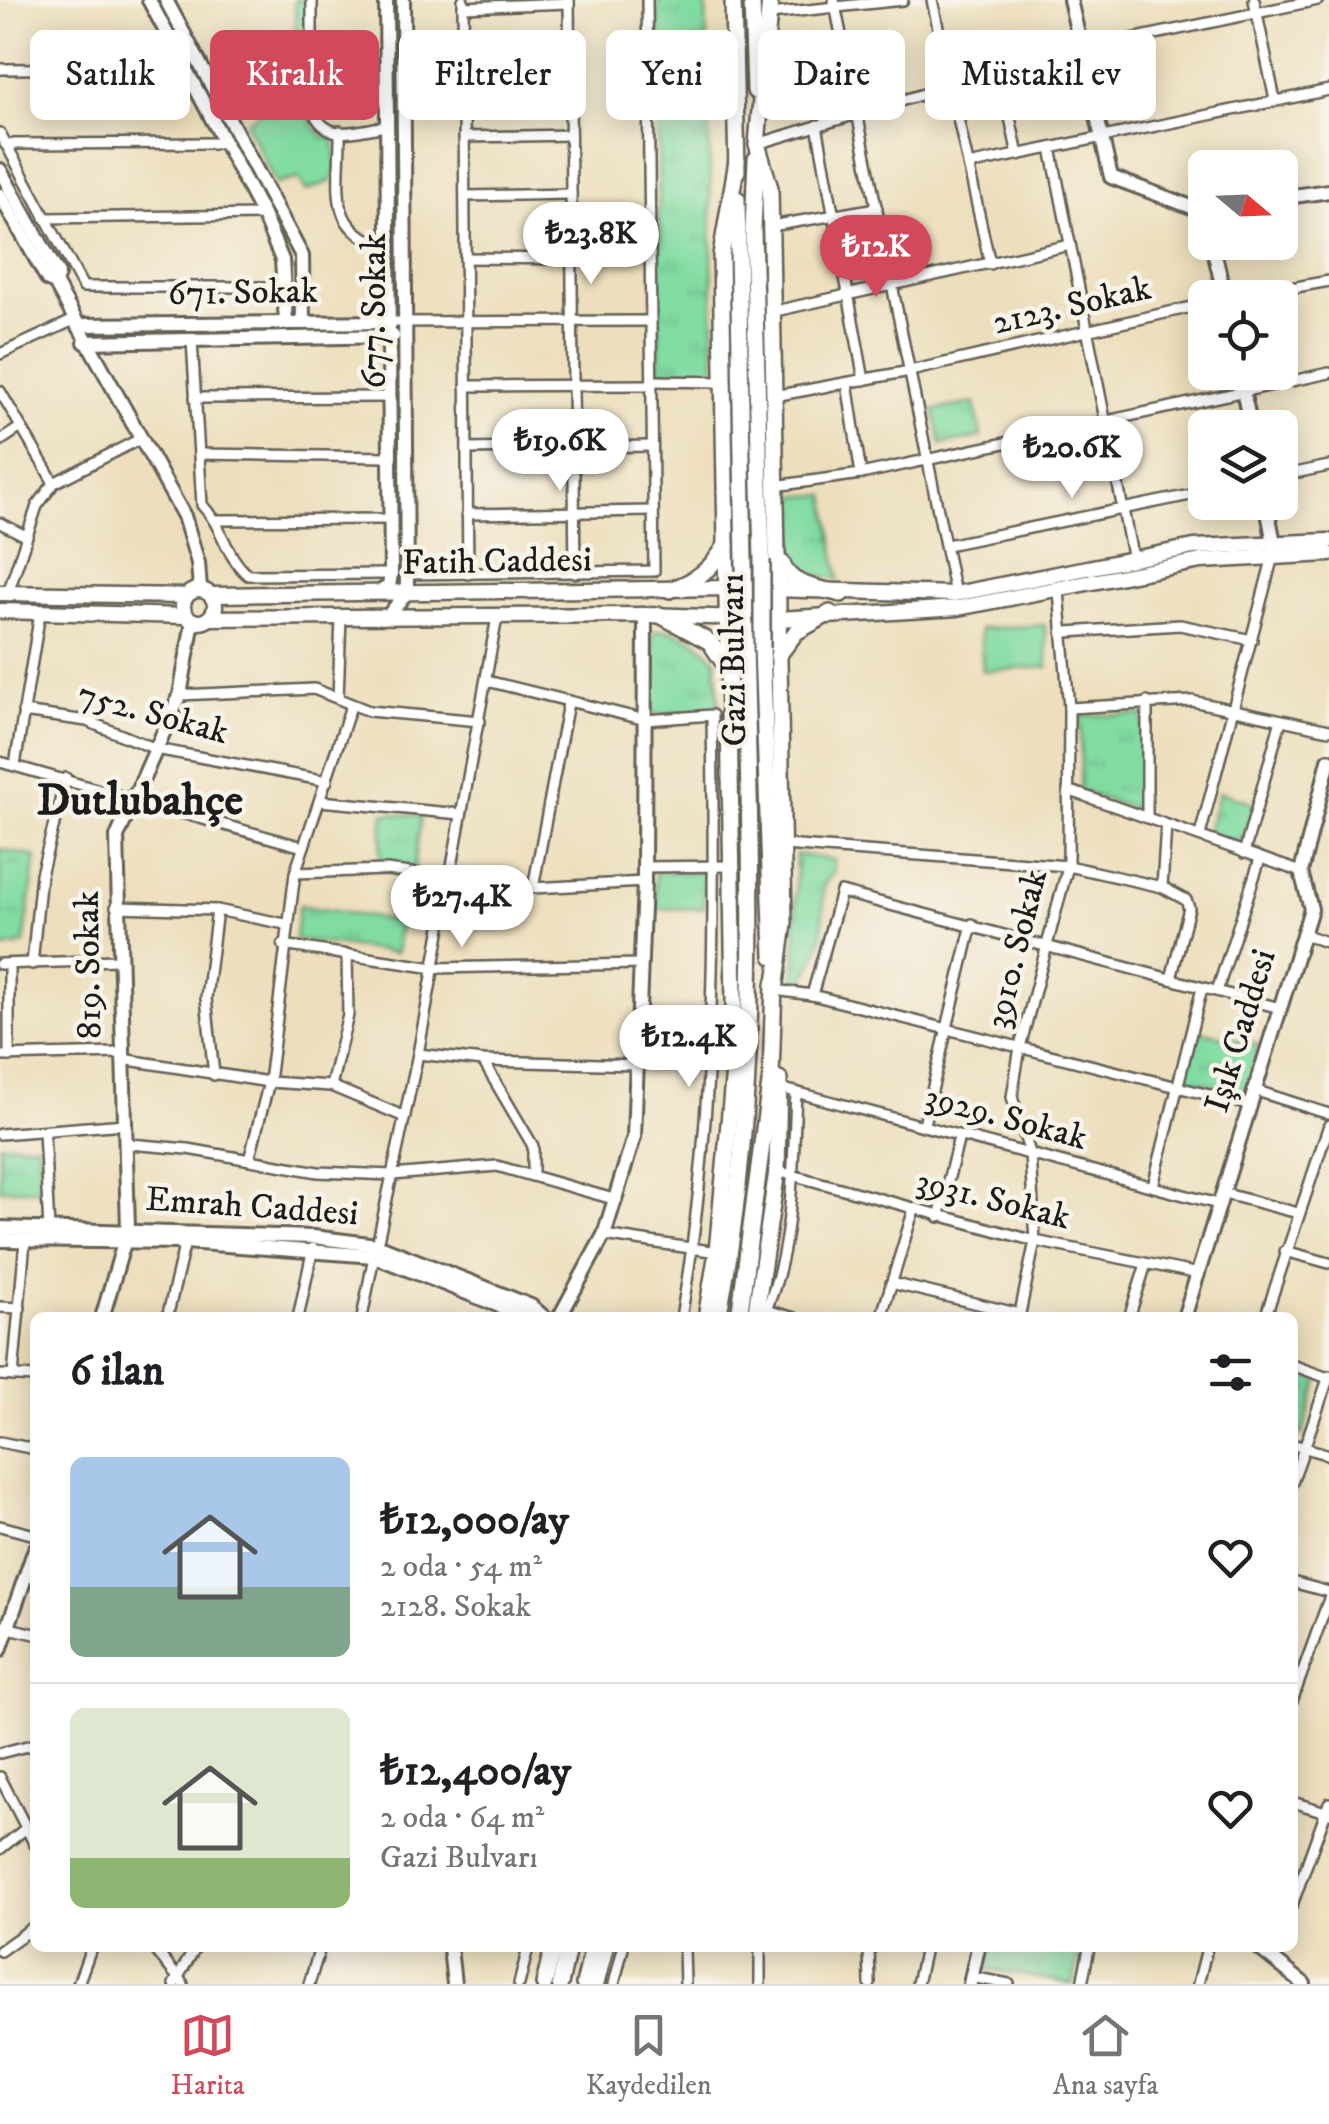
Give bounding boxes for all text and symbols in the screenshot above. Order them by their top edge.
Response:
chip: Satılık [30,30,190,120]
chip: Kiralık [210,30,379,120]
chip: Filtreler [399,30,586,120]
chip: Yeni [606,30,738,120]
chip: Daire [758,30,905,120]
chip: Müstakil ev [925,30,1156,120]
north arrow [1188,150,1298,260]
map controls [1188,150,1298,520]
pin: ₺23.8K [510,202,672,287]
text: ₺23.8K [545,214,637,254]
pin: ₺12K [817,215,935,300]
text: ₺12K [842,227,910,267]
street label: 677. Sokak [353,233,397,389]
street label: 2123. Sokak [989,266,1155,346]
street label: 671. Sokak [168,270,318,316]
button: locate [1188,280,1298,390]
pin: ₺19.6K [479,409,641,494]
button: layers [1188,410,1298,520]
pin: ₺20.6K [991,416,1153,501]
text: ₺19.6K [514,421,606,461]
text: ₺20.6K [1023,428,1121,468]
street label: Fatih Caddesi [402,538,592,586]
street label: Gazi Bulvarı [710,573,758,747]
street label: 752. Sokak [73,673,233,755]
district label: Dutlubahçe [37,773,244,829]
pin: ₺27.4K [381,865,543,950]
street label: 3910. Sokak [976,865,1058,1033]
text: ₺27.4K [413,877,511,917]
street label: 819. Sokak [66,890,112,1040]
street label: Işık Caddesi [1195,944,1287,1118]
pin: ₺12.4K [608,1005,770,1090]
text: ₺12.4K [641,1017,737,1057]
street label: 3929. Sokak [920,1075,1092,1161]
street label: 3931. Sokak [911,1160,1075,1240]
street label: Emrah Caddesi [144,1178,360,1236]
icon: filters [1203,1345,1258,1400]
text: 6 ilan [70,1346,164,1398]
text: ₺12,000/ay [380,1495,569,1547]
icon: home [150,1497,270,1617]
icon: heart [1203,1530,1258,1585]
text: 2 oda · 54 m² [380,1547,542,1587]
text: 2128. Sokak [380,1587,531,1627]
text: ₺12,400/ay [380,1746,571,1798]
icon: home [150,1748,270,1868]
icon: heart [1203,1781,1258,1836]
text: 2 oda · 64 m² [380,1798,545,1838]
text: Gazi Bulvarı [380,1838,538,1878]
tab: Harita [171,2008,245,2103]
tab: Kaydedilen [586,2008,712,2103]
tab: Ana sayfa [1053,2008,1158,2103]

